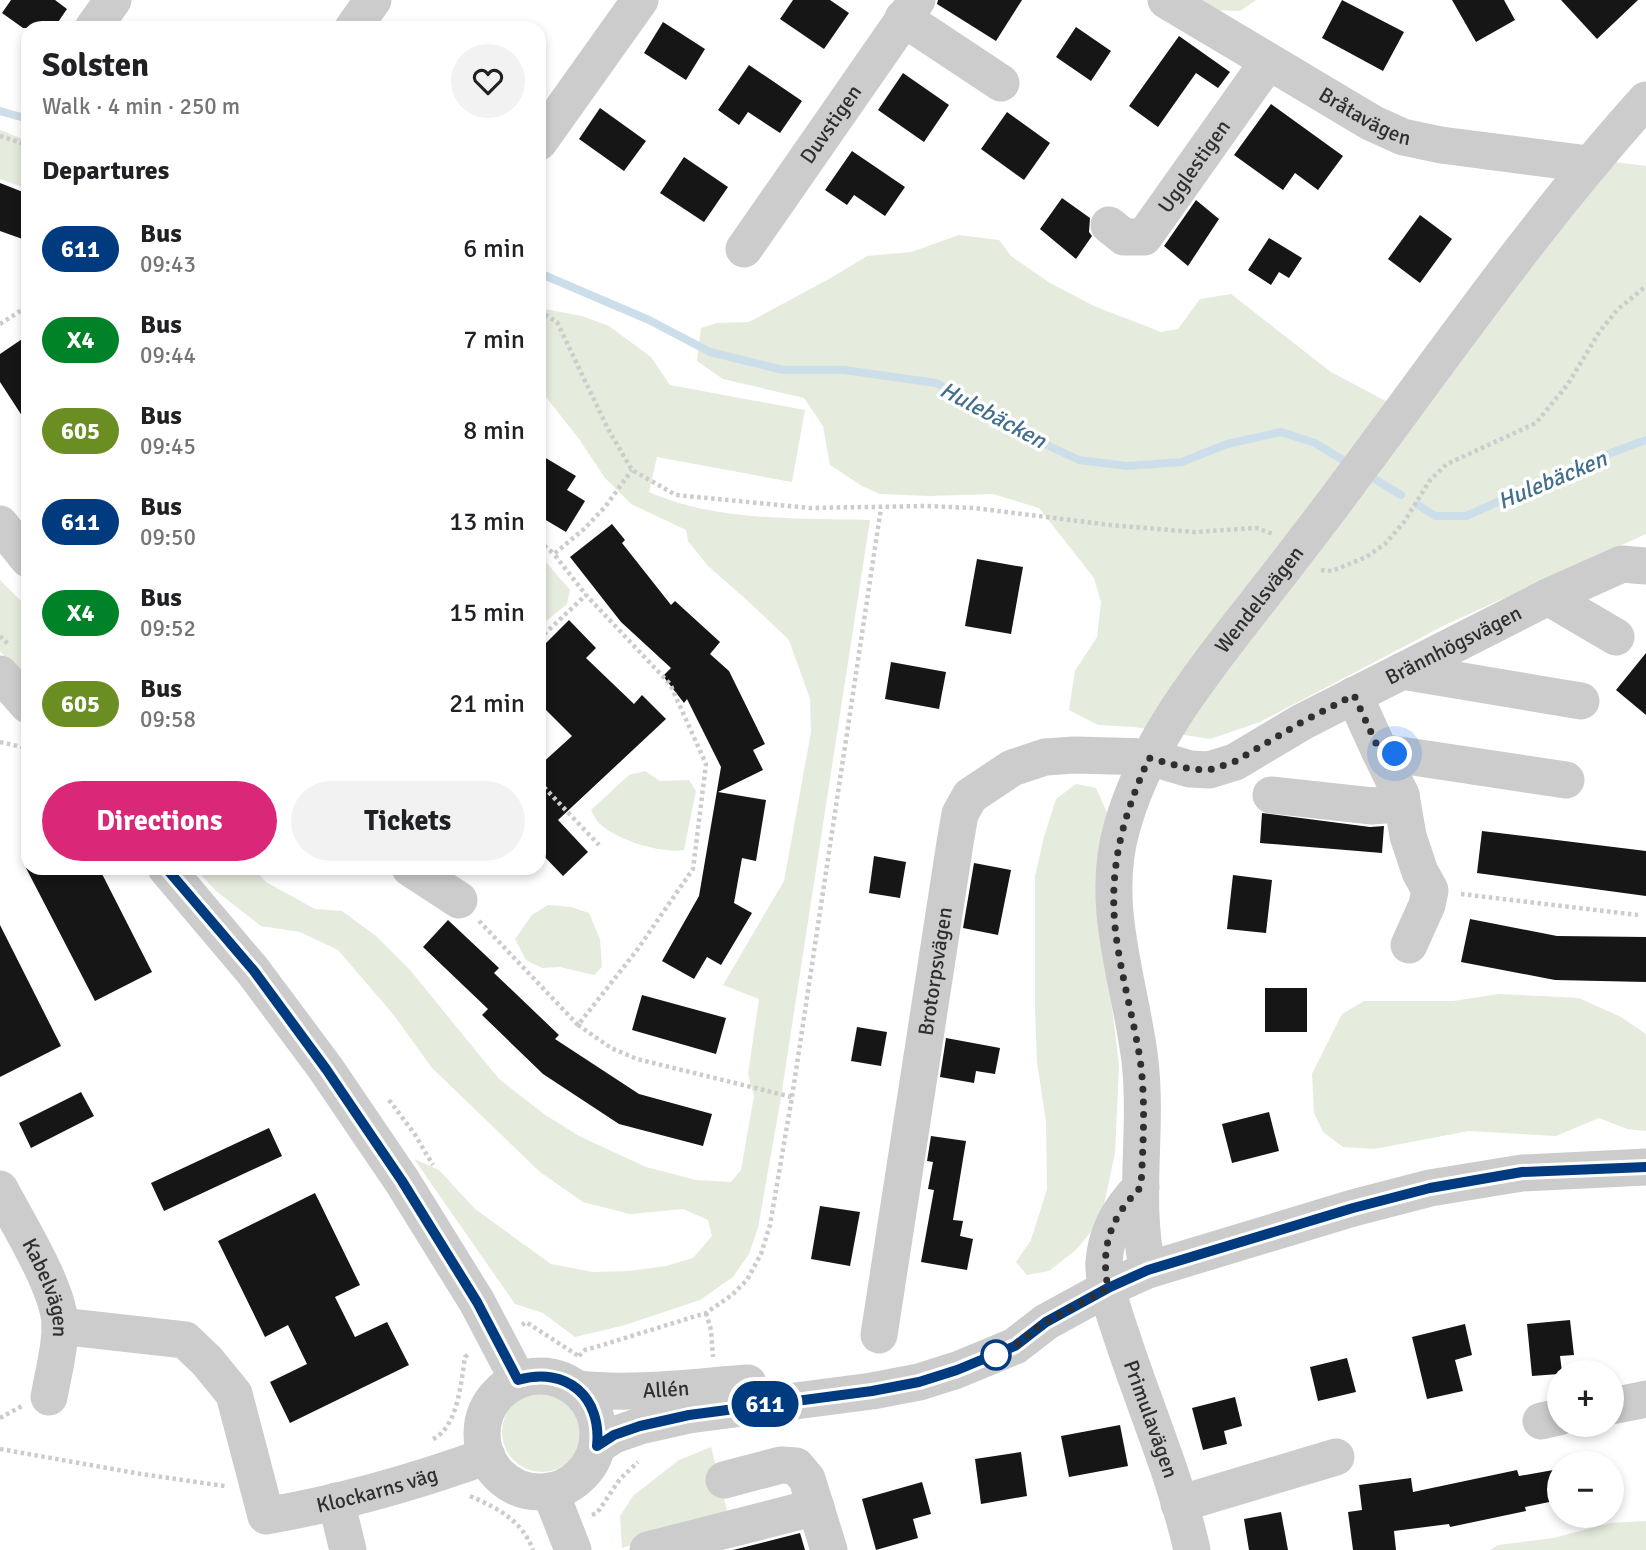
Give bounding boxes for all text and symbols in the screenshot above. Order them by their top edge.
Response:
button: heart [451,44,525,118]
text: Solsten [42,45,149,86]
street label: Duvstigen [794,80,867,169]
street label: Bråtavägen [1314,81,1413,151]
text: Walk · 4 min · 250 m [42,92,240,121]
street label: Ugglestigen [1152,115,1236,218]
text: Departures [42,155,169,187]
text: Bus [140,218,182,250]
text: 6 min [463,233,525,265]
text: 611 [61,234,100,264]
text: 09:43 [140,250,196,279]
text: Bus [140,309,182,341]
text: 7 min [463,324,525,356]
text: X4 [67,325,94,355]
text: 09:44 [140,341,196,370]
water label: Hulebäcken [935,375,1052,456]
text: Bus [140,400,182,432]
text: 8 min [463,415,525,447]
text: 605 [61,416,100,446]
text: 09:45 [140,432,196,461]
water label: Hulebäcken [1493,443,1612,516]
text: Bus [140,491,182,523]
text: 13 min [449,506,525,538]
text: 611 [61,507,100,537]
text: 09:50 [140,523,196,552]
street label: Wendelsvägen [1209,541,1309,658]
text: Bus [140,582,182,614]
text: 15 min [449,597,525,629]
text: X4 [67,598,94,628]
street label: Brännhögsvägen [1381,600,1526,691]
text: 09:52 [140,614,196,643]
text: Bus [140,673,182,705]
text: 21 min [449,688,525,720]
text: 605 [61,689,100,719]
text: 09:58 [140,705,196,734]
your location [1377,736,1412,771]
button: Directions [42,781,277,861]
button: Tickets [291,781,525,861]
street label: Brotorpsvägen [912,905,958,1037]
street label: Kabelvägen [16,1234,73,1338]
unlabelled marker [981,1340,1011,1370]
street label: Primulavägen [1118,1357,1184,1481]
map controls [1547,1360,1624,1528]
button: + [1547,1360,1624,1437]
street label: Allén [642,1375,690,1404]
line badge: 611 [725,1381,805,1427]
text: 611 [746,1389,784,1419]
button: − [1547,1451,1624,1528]
street label: Klockarns väg [314,1461,441,1519]

